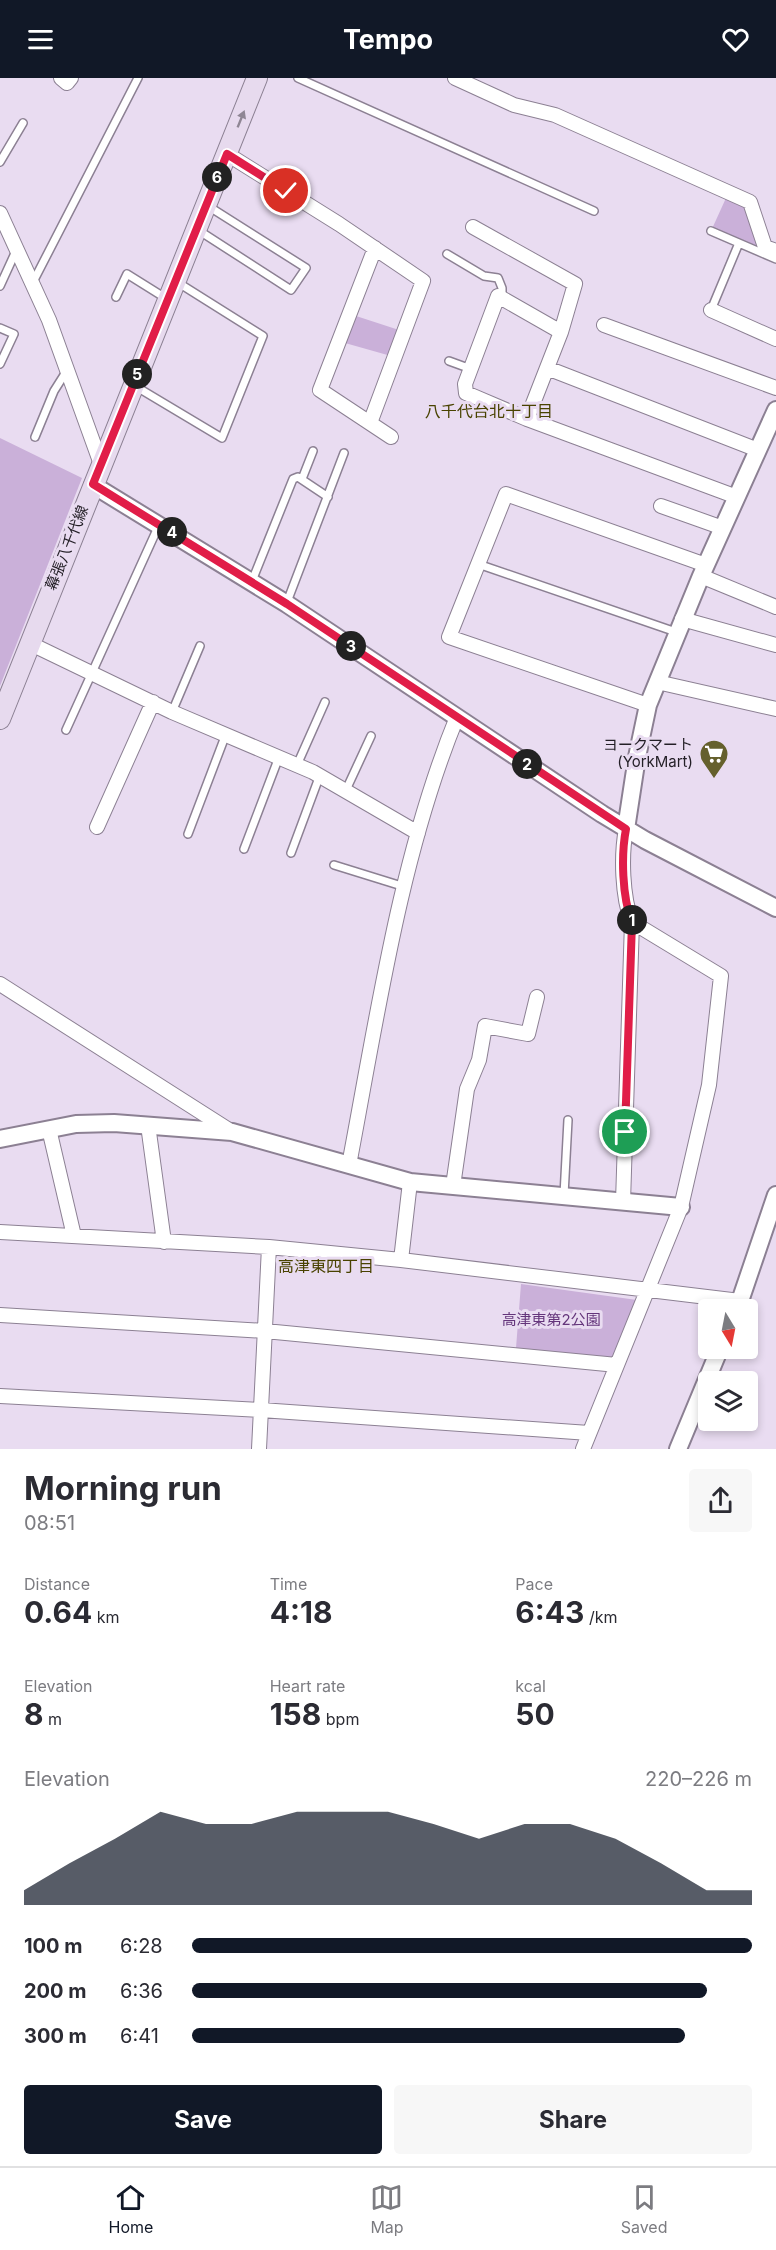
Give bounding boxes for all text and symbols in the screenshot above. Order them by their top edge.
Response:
icon: menu [24,23,57,56]
text: Tempo [343,23,433,56]
icon: heart [719,23,752,56]
one-way arrow [237,110,246,128]
pin: 6 [202,162,232,192]
pin [260,165,311,216]
text: 6 [212,167,222,187]
icon: check [269,174,302,207]
pin: 5 [122,359,152,389]
text: 5 [132,364,142,384]
district label: 八千代台北十丁目 [425,401,553,421]
street label: 幕張八千代線 [41,503,92,593]
pin: 4 [157,517,187,547]
text: 4 [167,522,177,542]
pin: 3 [336,631,366,661]
text: 3 [346,636,356,656]
place label: ヨークマート (YorkMart) [603,735,693,771]
supermarket icon: ヨークマート (YorkMart) [698,738,730,780]
pin: 2 [512,749,542,779]
text: 2 [522,754,532,774]
pin: 1 [617,905,647,935]
text: 1 [629,910,635,930]
pin [599,1106,650,1157]
icon: arrive [608,1115,641,1148]
district label: 高津東四丁目 [278,1256,374,1276]
north arrow [698,1299,758,1359]
map controls [698,1299,758,1431]
park label: 高津東第2公園 [501,1310,601,1329]
button: layers [698,1371,758,1431]
text: Morning run [24,1468,222,1508]
button: share [689,1469,752,1532]
text: 08:51 [24,1511,75,1535]
text: Distance [24,1574,90,1594]
text: Time [270,1574,307,1594]
text: Pace [515,1574,553,1594]
text: 0.64 [24,1594,92,1630]
text: 4:18 [270,1594,332,1630]
text: 6:43 [515,1594,584,1630]
text: km [92,1607,120,1627]
text: /km [584,1607,618,1627]
text: Elevation [24,1676,93,1696]
text: Heart rate [270,1676,345,1696]
text: kcal [515,1676,546,1696]
text: 8 [24,1696,44,1732]
text: 158 [270,1696,321,1732]
text: 50 [515,1696,555,1732]
text: m [44,1709,62,1729]
text: bpm [321,1709,359,1729]
text: Elevation [24,1767,110,1791]
text: 220–226 m [645,1767,752,1791]
text: 100 m [24,1934,83,1958]
text: 6:28 [120,1934,163,1958]
text: 200 m [24,1979,87,2003]
text: 6:36 [120,1979,163,2003]
text: 300 m [24,2024,87,2048]
text: 6:41 [120,2024,159,2048]
button: Save [24,2085,382,2154]
button: Share [394,2085,752,2154]
tab: Home [109,2181,153,2237]
tab: Map [370,2181,404,2237]
tab: Saved [621,2181,667,2237]

